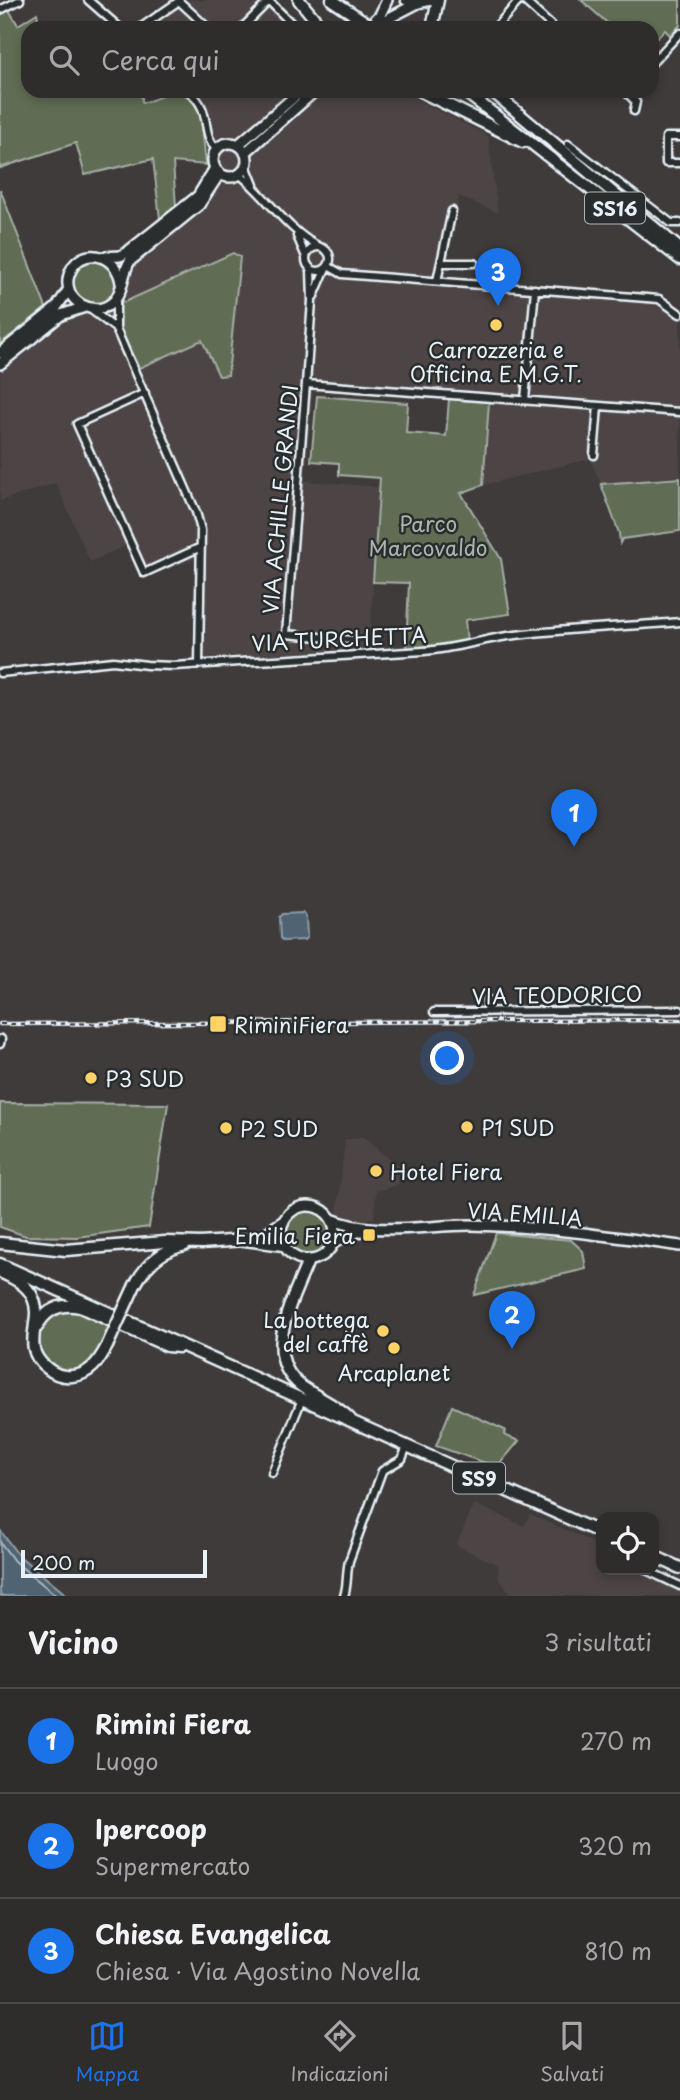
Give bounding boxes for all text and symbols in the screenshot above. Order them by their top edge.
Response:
search box [21,21,659,98]
text: Cerca qui [101,40,220,79]
icon: search [45,41,83,79]
road number: SS16 [585,192,645,224]
pin: 3 [475,248,521,306]
marker: Carrozzeria e Officina E.M.G.T. [488,317,504,333]
place label: Carrozzeria e Officina E.M.G.T. [410,333,582,389]
street label: VIA ACHILLE GRANDI [253,383,305,615]
park label: Parco Marcovaldo [369,507,487,563]
street label: VIA TURCHETTA [251,617,427,659]
pin: 1 [551,789,597,847]
street label: VIA TEODORICO [471,977,643,1011]
place label: RiminiFiera [234,1008,349,1040]
marker: RiminiFiera [208,1014,228,1034]
your location [430,1041,464,1075]
place label: P3 SUD [105,1062,184,1094]
marker: P3 SUD [83,1070,99,1086]
place label: P1 SUD [481,1111,555,1143]
place label: P2 SUD [240,1112,318,1144]
marker: P1 SUD [459,1119,475,1135]
marker: P2 SUD [218,1120,234,1136]
place label: Hotel Fiera [390,1155,502,1187]
marker: Hotel Fiera [368,1163,384,1179]
street label: VIA EMILIA [466,1193,584,1233]
place label: Emilia Fiera [235,1219,355,1251]
marker: Emilia Fiera [361,1227,377,1243]
pin: 2 [489,1291,535,1349]
place label: La bottega del caffè [263,1303,369,1359]
marker: La bottega del caffè [375,1323,391,1339]
marker: Arcaplanet [386,1340,402,1356]
place label: Arcaplanet [338,1356,450,1388]
road number: SS9 [453,1462,505,1494]
map controls [596,1512,659,1575]
button: locate [596,1512,659,1575]
scale bar [21,1547,206,1579]
text: 200 m [32,1548,95,1576]
text: Vicino [28,1619,118,1664]
text: 3 risultati [544,1624,652,1659]
text: Rimini Fiera [95,1704,251,1743]
text: 1 [46,1723,57,1758]
text: 270 m [580,1723,652,1758]
text: Luogo [95,1743,159,1778]
text: Ipercoop [95,1809,207,1848]
text: 2 [43,1828,59,1863]
text: 320 m [578,1828,652,1863]
text: Supermercato [95,1848,250,1883]
text: Chiesa Evangelica [95,1914,331,1953]
text: 3 [43,1933,59,1968]
text: 810 m [584,1933,652,1968]
text: Chiesa · Via Agostino Novella [95,1953,420,1988]
tab: Mappa [76,2017,139,2087]
tab: Indicazioni [291,2017,389,2087]
tab: Salvati [540,2017,604,2087]

